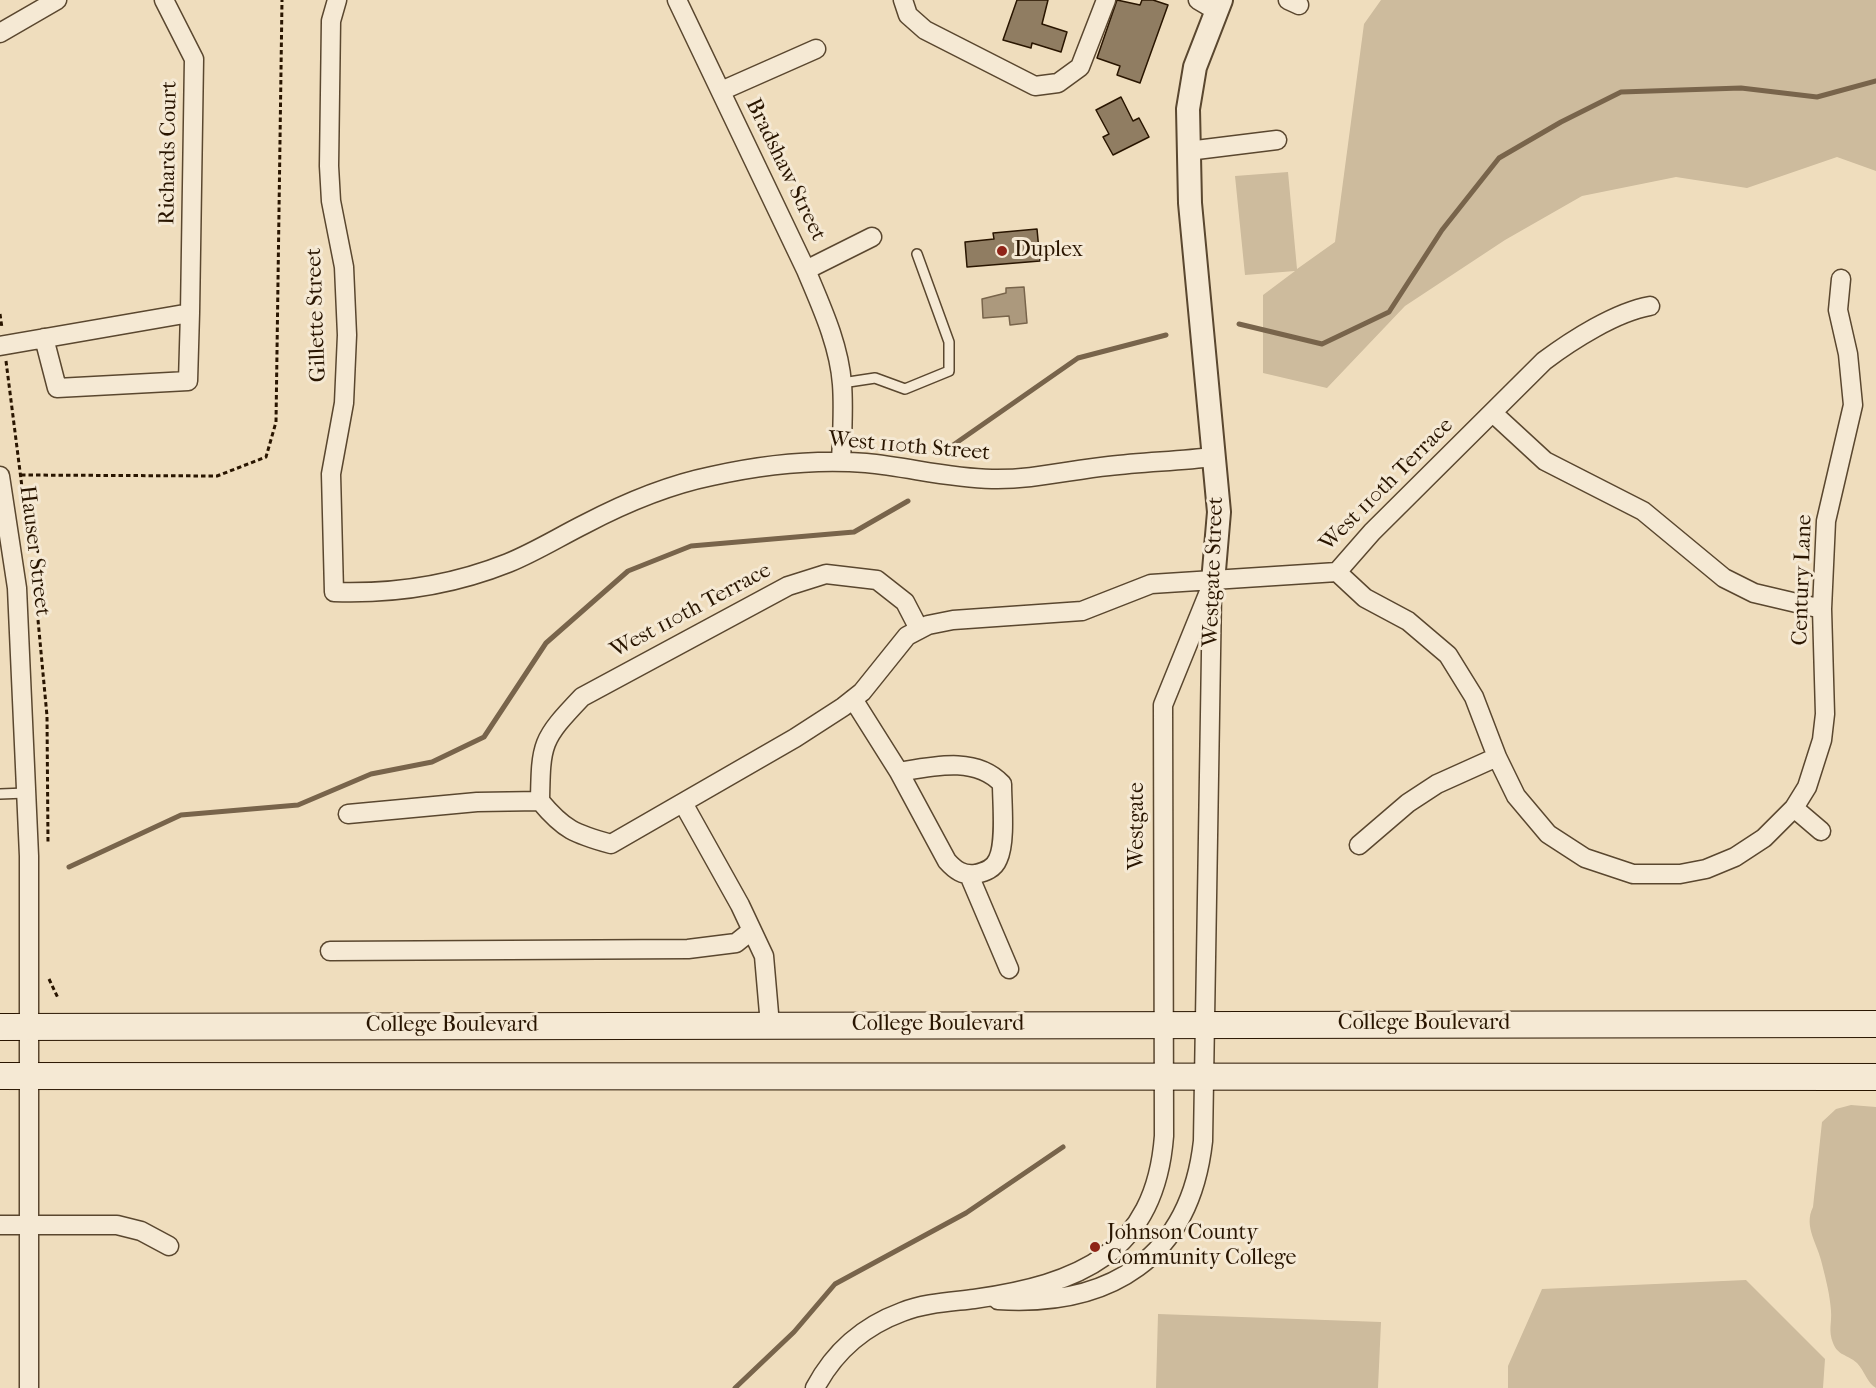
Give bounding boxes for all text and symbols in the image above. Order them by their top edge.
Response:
street label: Richards Court [155,81,183,225]
street label: Bradshaw Street [739,95,831,245]
place label: Duplex [1014,238,1083,264]
marker: Duplex [995,244,1009,258]
street label: Gillette Street [301,247,333,383]
street label: West 110th Terrace [1315,413,1459,557]
street label: West 110th Street [827,427,991,467]
street label: Hauser Street [13,484,55,618]
street label: Westgate Street [1198,496,1230,648]
street label: Century Lane [1788,514,1818,646]
street label: West 110th Terrace [606,558,776,664]
street label: Westgate [1125,782,1151,870]
street label: College Boulevard [1338,1011,1510,1037]
street label: College Boulevard [852,1012,1024,1038]
street label: College Boulevard [366,1013,538,1039]
place label: Johnson County Community College [1107,1221,1296,1272]
marker: Johnson County Community College [1088,1240,1102,1254]

